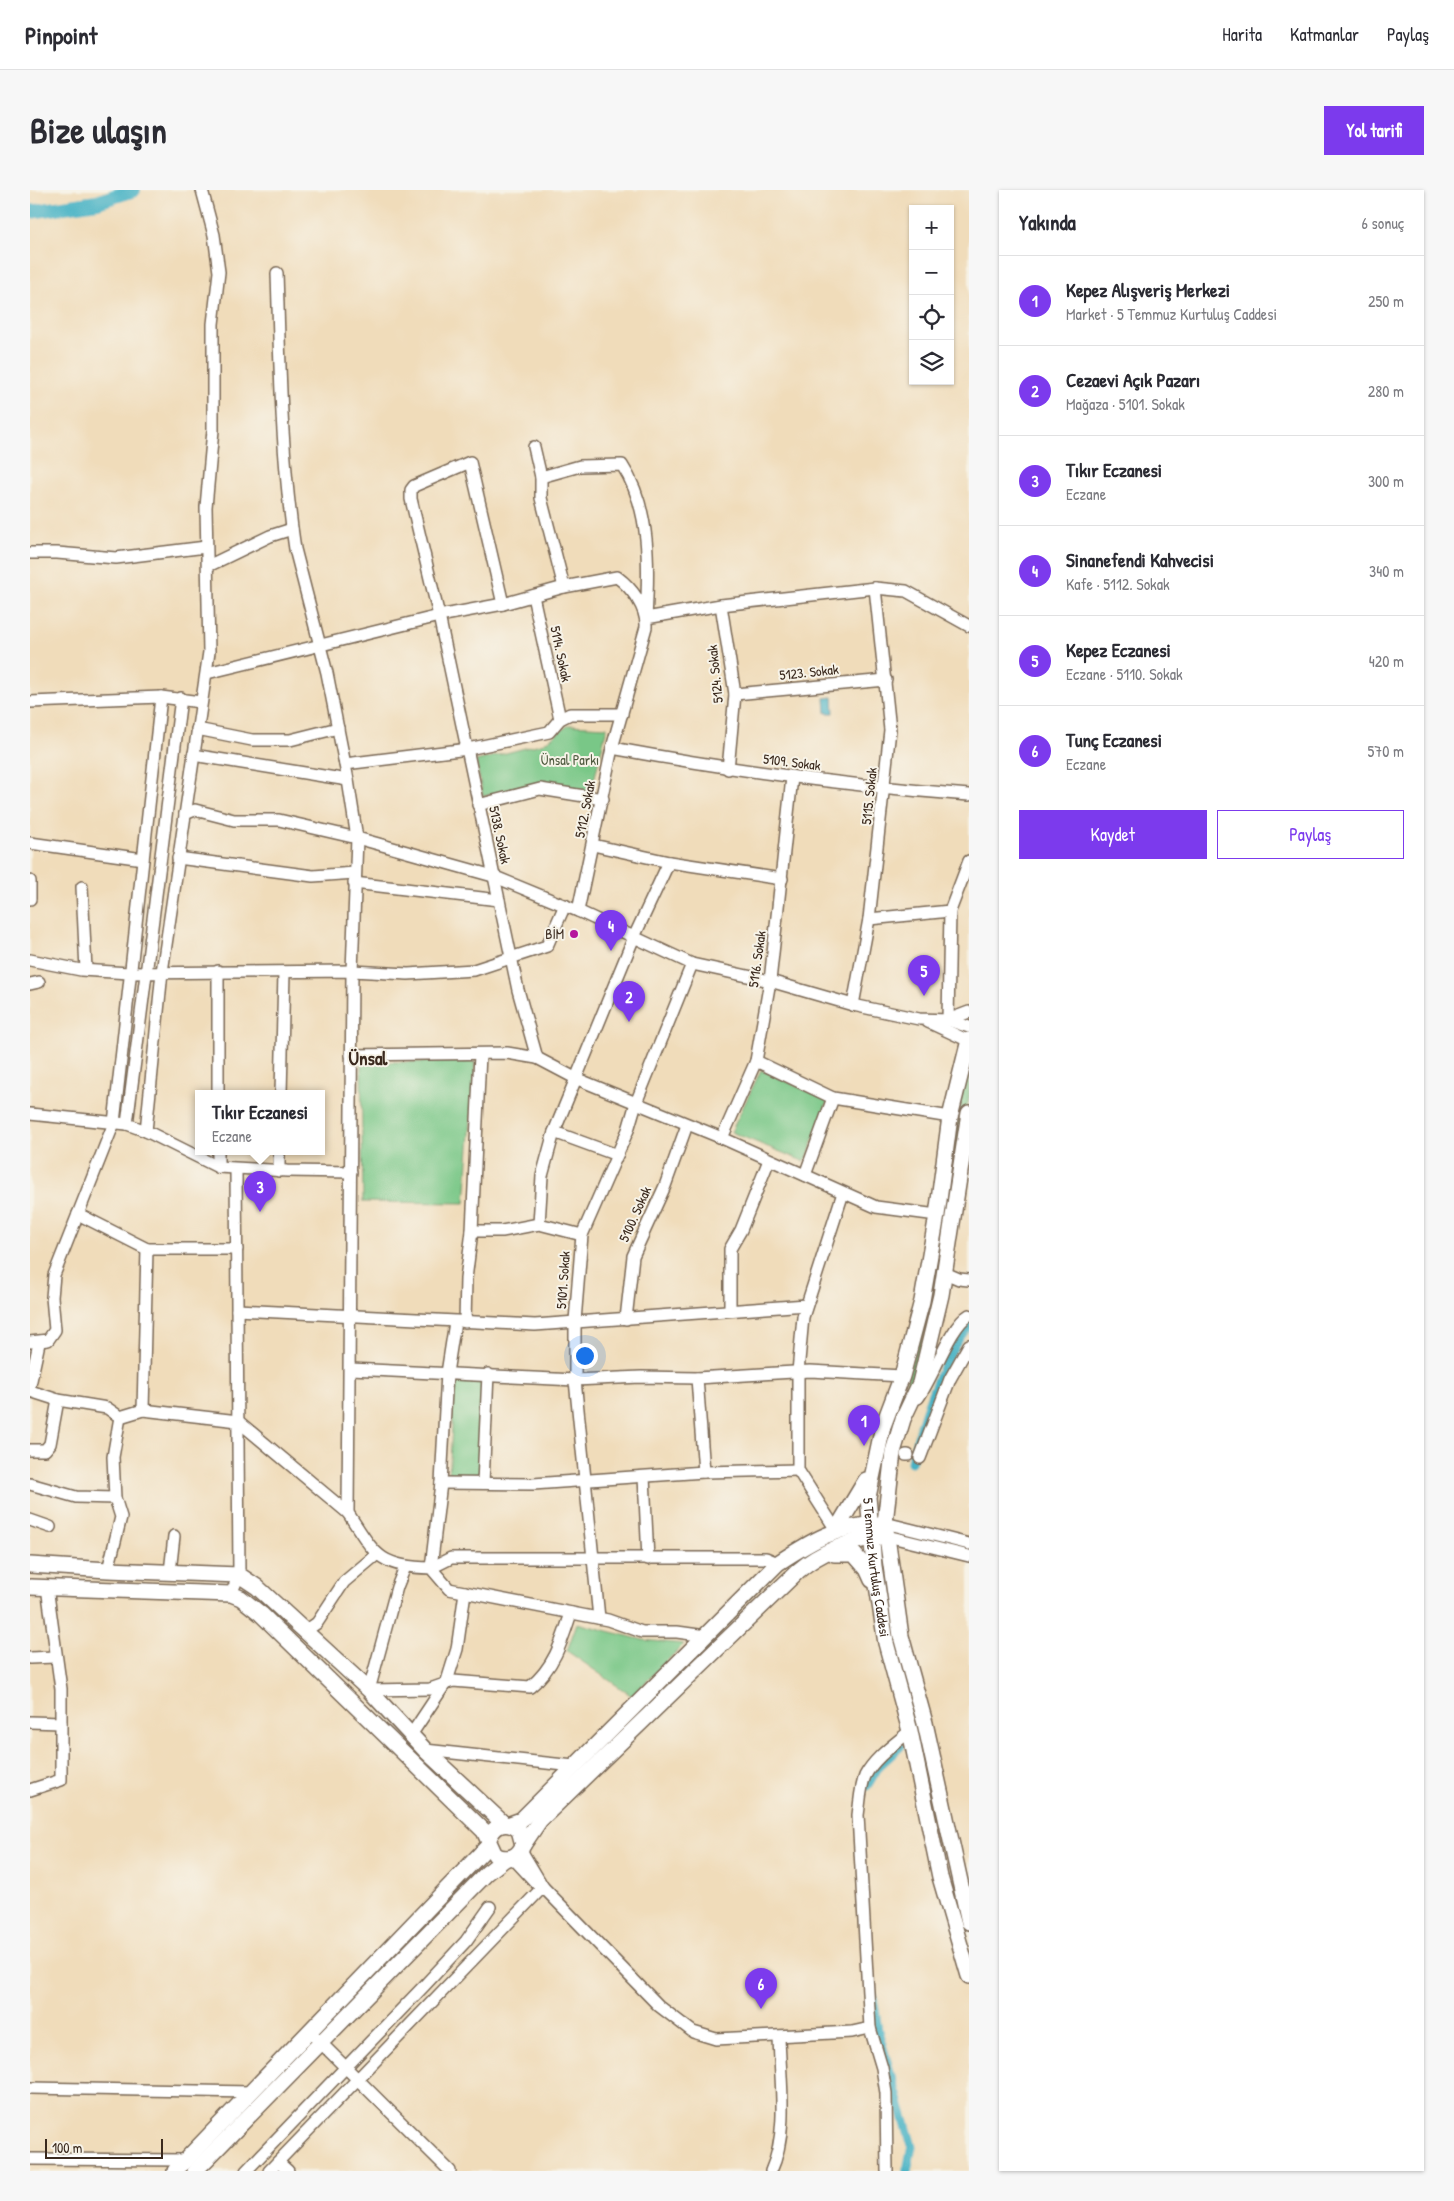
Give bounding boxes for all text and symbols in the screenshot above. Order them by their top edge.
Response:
text: Pinpoint [25,19,97,51]
text: Harita [1222,22,1262,47]
text: Katmanlar [1290,22,1359,47]
text: Paylaş [1387,22,1429,47]
button: Yol tarifi [1324,106,1424,155]
text: Bize ulaşın [30,107,167,154]
map controls [909,205,954,385]
button: + [909,205,954,250]
text: Yakında [1019,208,1076,237]
text: 6 sonuç [1361,212,1404,234]
button: − [909,250,954,295]
text: Kepez Alışveriş Merkezi [1066,277,1230,303]
text: 1 [1032,290,1038,312]
text: 250 m [1368,290,1404,312]
button: locate [909,295,954,340]
text: Market · 5 Temmuz Kurtuluş Caddesi [1066,303,1277,325]
button: layers [909,340,954,385]
text: Cezaevi Açık Pazarı [1066,367,1200,393]
text: 2 [1031,380,1039,402]
text: 280 m [1368,380,1404,402]
text: Mağaza · 5101. Sokak [1066,393,1185,415]
text: Tıkır Eczanesi [1066,457,1162,483]
text: 3 [1031,470,1039,492]
text: 300 m [1368,470,1404,492]
text: Eczane [1066,483,1106,505]
text: Sinanefendi Kahvecisi [1066,547,1214,573]
text: 4 [1032,560,1038,582]
text: 340 m [1369,560,1404,582]
text: Kafe · 5112. Sokak [1066,573,1170,595]
street label: 5114. Sokak [546,624,577,684]
text: Kepez Eczanesi [1066,637,1171,663]
street label: 5124. Sokak [702,644,727,704]
text: 5 [1032,650,1038,672]
text: 420 m [1369,650,1404,672]
street label: 5123. Sokak [778,659,840,684]
text: Eczane · 5110. Sokak [1066,663,1183,685]
text: Tunç Eczanesi [1066,727,1162,753]
text: 6 [1032,740,1038,762]
text: 570 m [1368,740,1404,762]
street label: 5109. Sokak [762,749,822,774]
park label: Ünsal Parkı [541,750,599,769]
text: Eczane [1066,753,1106,775]
street label: 5115. Sokak [856,766,881,825]
street label: 5112. Sokak [570,778,599,839]
street label: 5138. Sokak [485,804,516,866]
button: Kaydet [1019,810,1207,859]
button: Paylaş [1217,810,1404,859]
pin: 4 [595,910,627,951]
place label: BİM [545,924,564,943]
marker: BİM [568,928,580,940]
street label: 5116. Sokak [743,929,770,989]
pin: 5 [908,955,940,996]
pin: 2 [613,981,645,1022]
district label: Ünsal [349,1045,388,1071]
popup [195,1090,325,1155]
text: Tıkır Eczanesi [212,1099,308,1125]
text: Eczane [212,1125,252,1147]
pin: 3 [244,1171,276,1212]
street label: 5100. Sokak [614,1183,655,1245]
street label: 5101. Sokak [551,1250,574,1309]
your location [572,1343,598,1369]
pin: 1 [848,1405,880,1446]
street label: 5 Temmuz Kurtuluş Caddesi [859,1497,895,1638]
pin: 6 [745,1968,777,2009]
scale bar [45,2136,162,2159]
text: 100 m [52,2138,82,2157]

